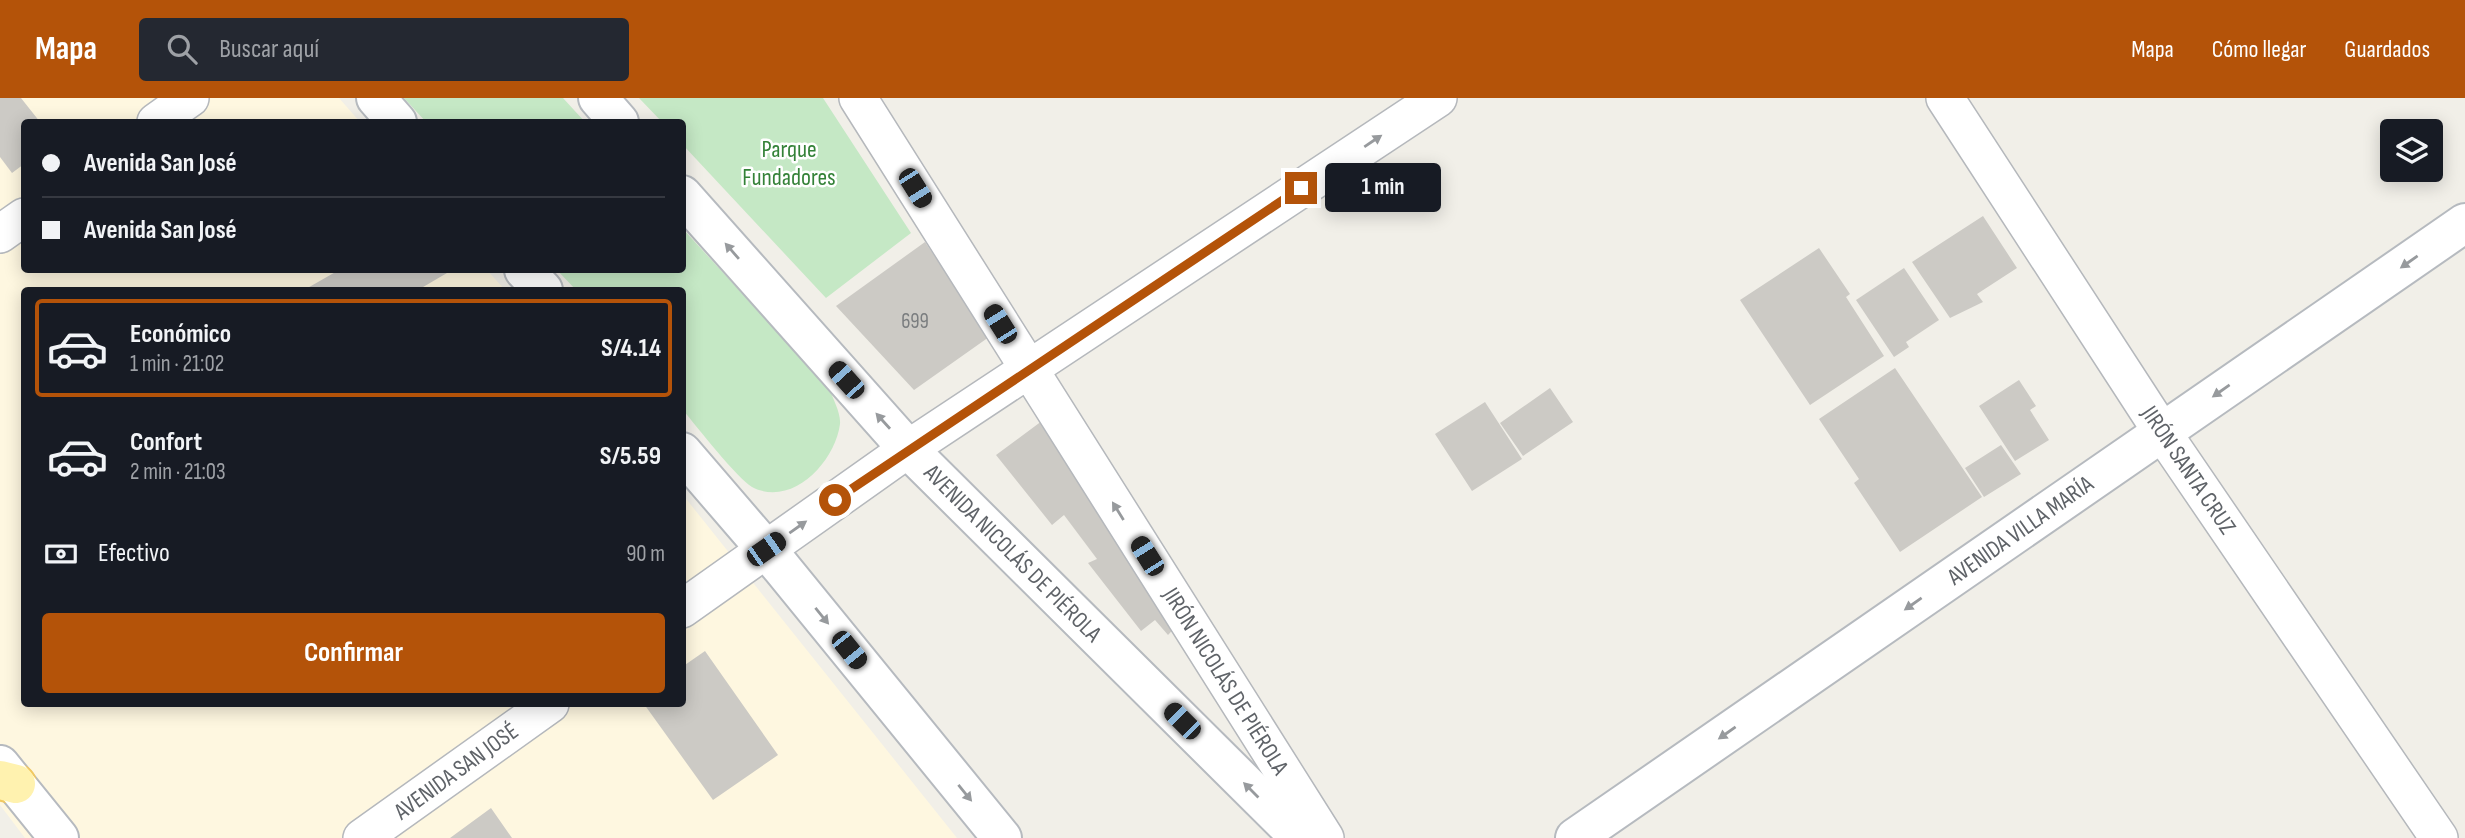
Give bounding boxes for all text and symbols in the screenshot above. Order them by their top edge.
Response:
search box [139,18,629,81]
text: Mapa [35,29,97,69]
icon: search [163,30,201,68]
text: Buscar aquí [219,34,319,65]
text: Mapa [2131,35,2174,64]
text: Cómo llegar [2212,35,2306,64]
text: Guardados [2344,35,2430,64]
map controls [2380,119,2443,182]
button: layers [2380,119,2443,182]
one-way arrow [1363,134,1383,147]
park label: Parque Fundadores [742,135,836,192]
text: Avenida San José [84,148,237,179]
callout: 1 min [1326,164,1441,212]
car [895,165,936,211]
route end [1285,172,1317,204]
text: 1 min [1362,173,1404,201]
text: Avenida San José [84,215,237,246]
one-way arrow [724,242,740,260]
one-way arrow [2399,255,2419,268]
car [980,301,1021,347]
house number: 699 [901,309,929,334]
icon: car [46,317,109,380]
text: Económico [130,319,231,350]
text: S/4.14 [601,333,661,364]
text: 1 min · 21:02 [130,350,224,378]
car [825,357,868,403]
one-way arrow [2212,384,2231,397]
street label: JIRÓN SANTA CRUZ [2134,400,2242,540]
one-way arrow [875,412,891,430]
icon: car [46,425,109,488]
text: Confort [130,427,202,458]
text: S/5.59 [600,441,661,472]
text: 2 min · 21:03 [130,458,226,486]
street label: AVENIDA NICOLÁS DE PIÉROLA [917,458,1108,649]
street label: AVENIDA VILLA MARÍA [1941,469,2099,592]
route start [819,484,851,516]
one-way arrow [1112,501,1125,521]
one-way arrow [789,520,807,534]
car [743,528,790,570]
car [1127,533,1168,579]
icon: cash [42,535,80,573]
text: Efectivo [98,538,170,569]
text: 90 m [626,540,665,568]
street label: JIRÓN NICOLÁS DE PIÉROLA [1156,582,1295,781]
one-way arrow [1904,597,1923,610]
one-way arrow [814,607,829,625]
button: Confirmar [42,613,665,693]
car [828,627,871,673]
car [1160,699,1205,743]
street label: AVENIDA SAN JOSÉ [388,717,524,827]
one-way arrow [1717,726,1736,739]
one-way arrow [1244,782,1260,799]
one-way arrow [957,785,972,802]

